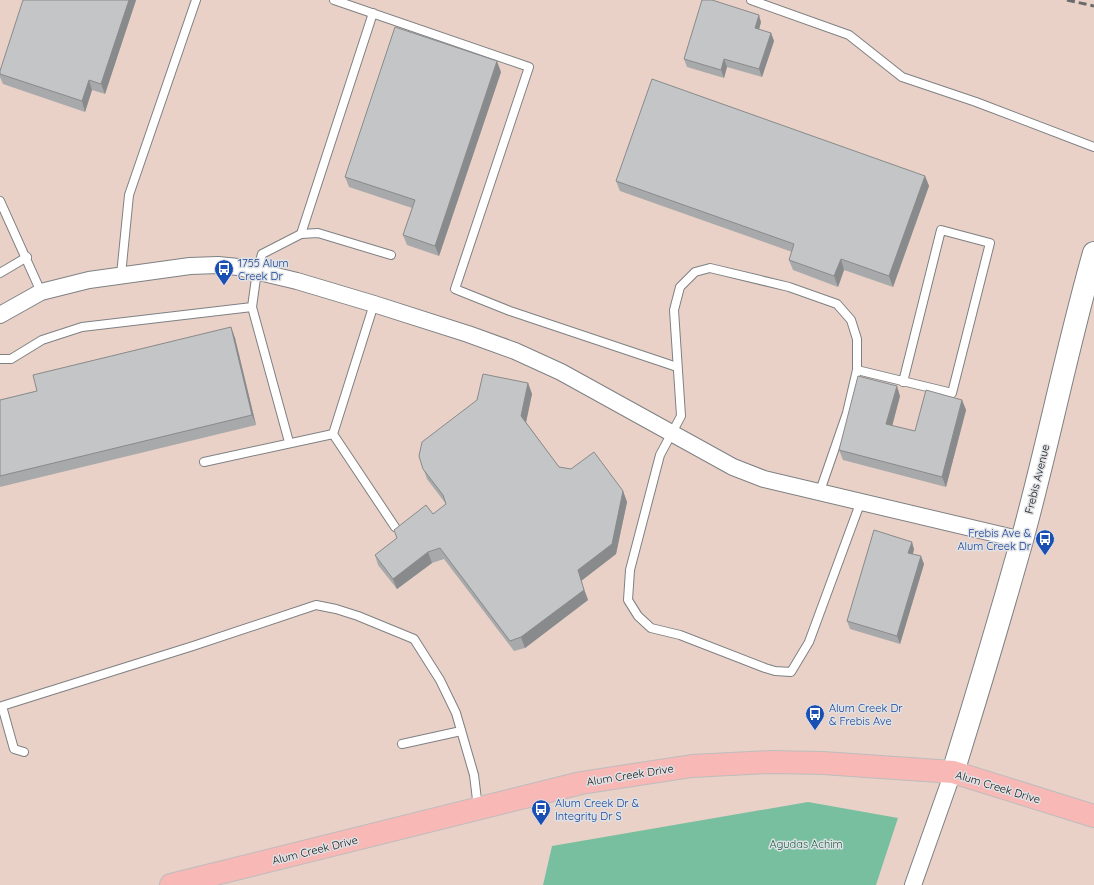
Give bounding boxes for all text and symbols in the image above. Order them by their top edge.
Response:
place label: 1755 Alum Creek Dr [238,256,289,283]
bus stop icon: 1755 Alum Creek Dr [213,258,235,286]
street label: Frebis Avenue [1022,443,1052,515]
place label: Frebis Ave & Alum Creek Dr [957,526,1032,553]
bus stop icon: Frebis Ave & Alum Creek Dr [1034,528,1056,556]
place label: Alum Creek Dr & Frebis Ave [829,701,903,728]
bus stop icon: Alum Creek Dr & Frebis Ave [804,703,826,731]
street label: Alum Creek Drive [586,761,674,789]
street label: Alum Creek Drive [954,767,1042,807]
place label: Alum Creek Dr & Integrity Dr S [555,796,640,823]
bus stop icon: Alum Creek Dr & Integrity Dr S [530,798,552,826]
street label: Alum Creek Drive [271,833,359,867]
park label: Agudas Achim [769,837,843,851]

